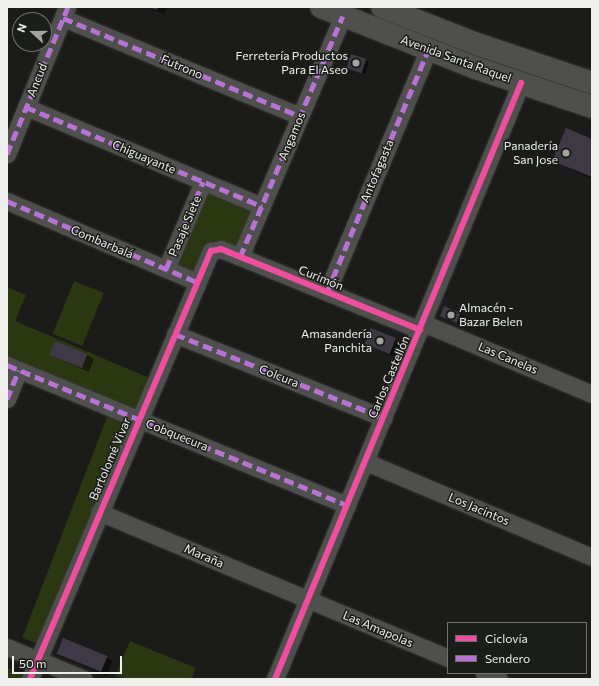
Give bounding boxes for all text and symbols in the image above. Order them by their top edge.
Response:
north arrow [12,12,52,52]
text: N [14,22,29,34]
street label: Avenida Santa Raquel [399,32,513,86]
place label: Ferretería Productos Para El Aseo [236,49,348,77]
street label: Futrono [159,52,205,82]
marker: Ferretería Productos Para El Aseo [351,58,361,68]
street label: Ancud [24,61,50,99]
street label: Angamos [275,110,309,162]
street label: Chiguayante [110,137,178,177]
street label: Antofagasta [357,137,397,205]
place label: Panadería San Jose [504,139,558,167]
marker: Panadería San Jose [561,148,571,158]
street label: Pasaje Siete [166,193,204,259]
street label: Combarbalá [69,222,135,262]
street label: Curimón [296,262,346,294]
place label: Almacén - Bazar Belen [459,301,523,329]
marker: Almacén - Bazar Belen [446,310,456,320]
place label: Amasandería Panchita [301,327,372,355]
street label: Carlos Castellón [365,334,413,420]
marker: Amasandería Panchita [375,336,385,346]
street label: Las Canelas [476,339,540,377]
street label: Colcura [257,361,301,391]
street label: Bartolomé Vivar [86,415,134,503]
street label: Cobquecura [144,416,210,454]
street label: Los Jacintos [446,490,512,528]
street label: Maraña [182,541,226,571]
street label: Las Amapolas [341,608,415,650]
legend [447,622,587,674]
text: Ciclovía [485,631,528,645]
scale bar [14,648,124,674]
text: Sendero [485,651,530,665]
text: 50 m [19,656,47,670]

